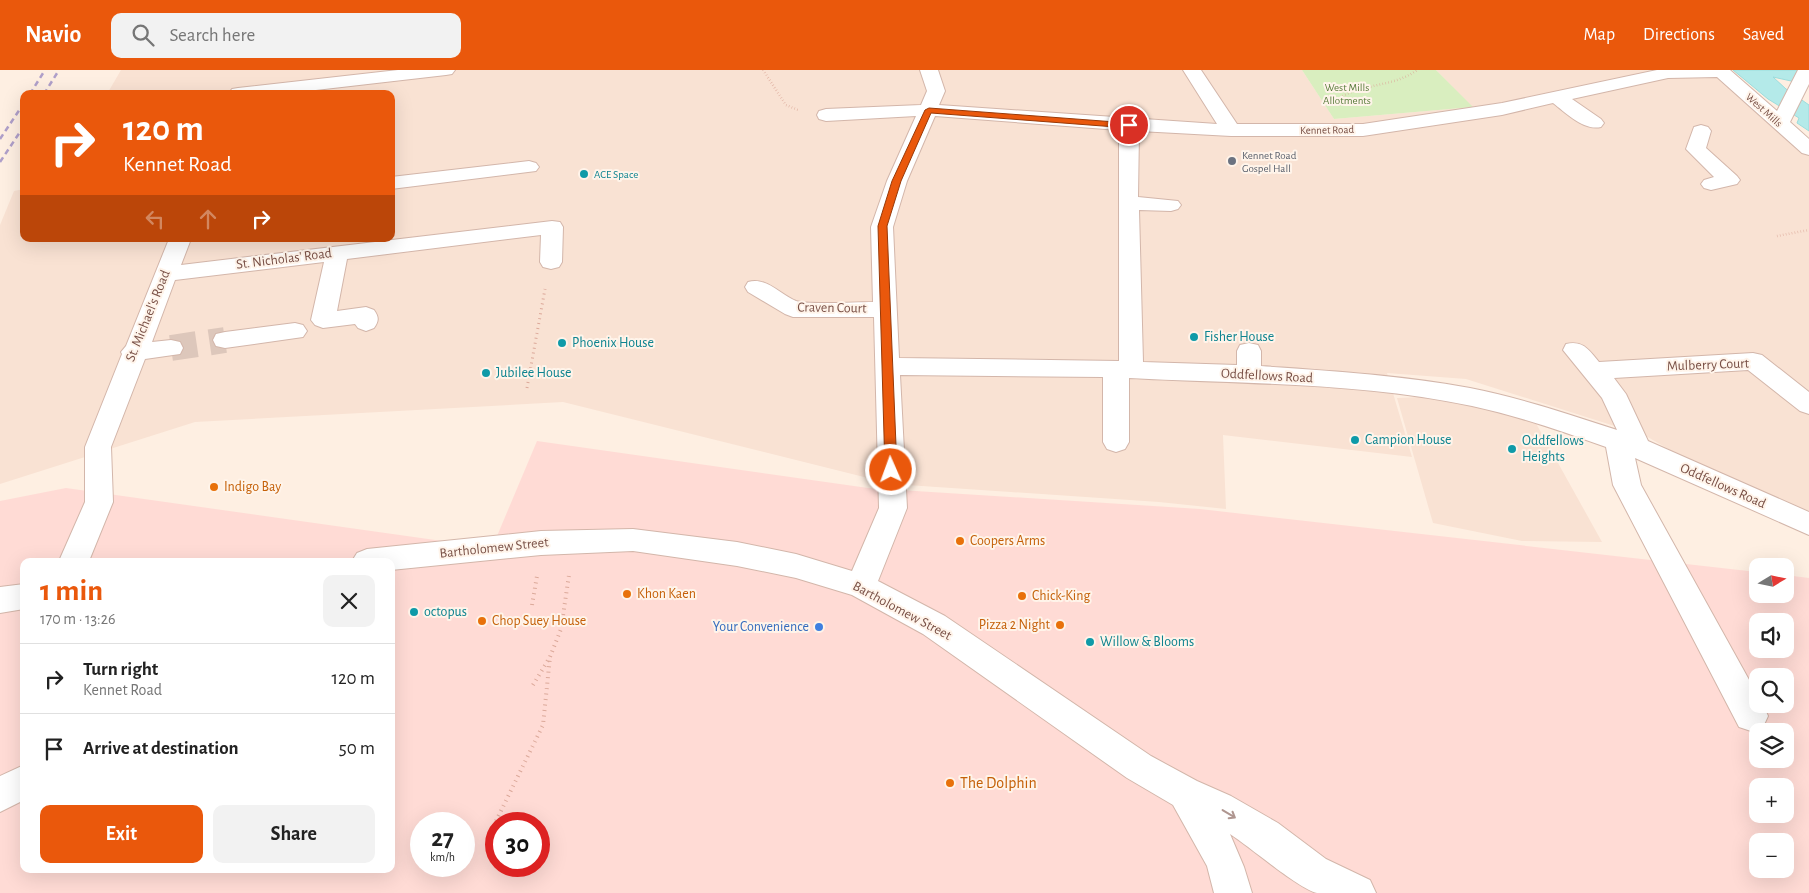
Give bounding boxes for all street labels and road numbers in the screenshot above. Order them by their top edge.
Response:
street label: West Mills [1744,91,1784,129]
street label: Kennet Road [1300,124,1355,136]
street label: St. Nicholas' Road [235,246,333,272]
street label: St. Michael's Road [123,268,173,364]
street label: Craven Court [797,300,867,316]
street label: Mulberry Court [1667,357,1750,373]
street label: Oddfellows Road [1221,367,1313,385]
street label: Oddfellows Road [1678,461,1768,511]
street label: Bartholomew Street [439,535,550,561]
street label: Bartholomew Street [850,579,954,643]

